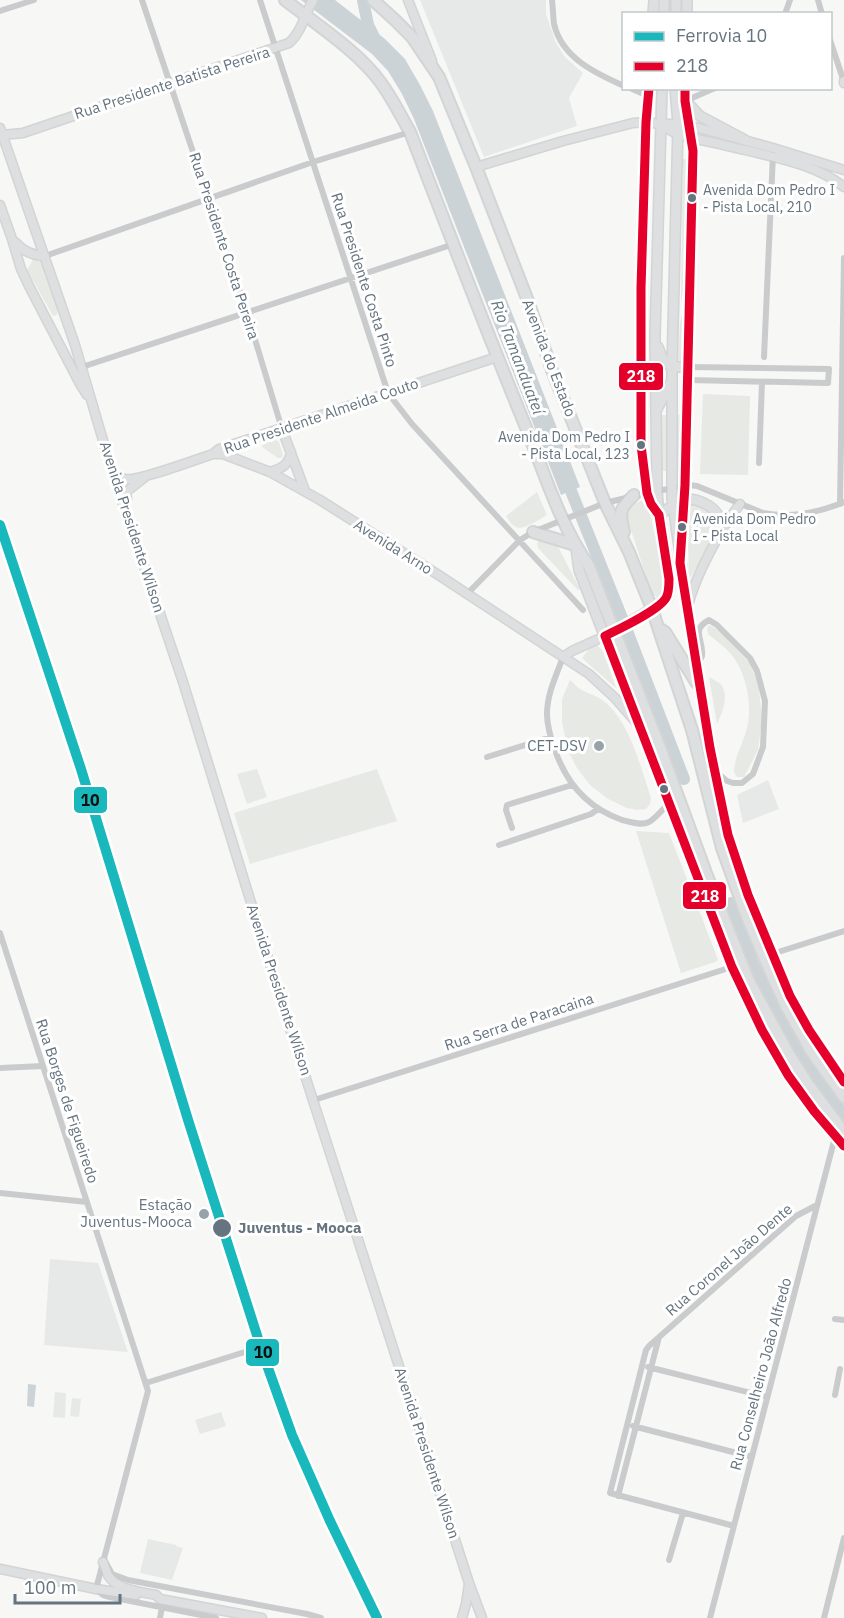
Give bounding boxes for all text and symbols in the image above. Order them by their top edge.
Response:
legend [622,12,832,90]
text: Ferrovia 10 [676,24,767,47]
street label: Rua Presidente Batista Pereira [72,42,272,123]
text: 218 [676,54,708,77]
street label: Rua Presidente Costa Pereira [185,150,264,342]
place label: Avenida Dom Pedro I - Pista Local, 210 [703,181,835,216]
street label: Rua Presidente Costa Pinto [327,190,402,370]
marker: Avenida Dom Pedro I - Pista Local, 210 [686,192,698,204]
street label: Avenida do Estado [518,296,581,419]
water label: Rio Tamanduateí [487,297,550,419]
line badge: 218 [618,362,664,391]
text: 218 [627,366,655,386]
street label: Rua Presidente Almeida Couto [221,373,421,458]
place label: Avenida Dom Pedro I - Pista Local, 123 [498,428,630,463]
street label: Avenida Presidente Wilson [96,439,169,615]
marker: Avenida Dom Pedro I - Pista Local, 123 [635,439,647,451]
place label: Avenida Dom Pedro I - Pista Local [693,510,816,545]
street label: Avenida Arno [350,515,436,578]
marker: Avenida Dom Pedro I - Pista Local [676,521,688,533]
place label: CET-DSV [527,736,587,755]
marker: CET-DSV [592,739,606,753]
unlabelled marker [658,783,670,795]
line badge: 10 [73,786,108,814]
text: 10 [80,790,100,810]
line badge: 218 [682,881,727,910]
text: 218 [691,886,719,906]
street label: Avenida Presidente Wilson [243,902,316,1078]
street label: Rua Serra de Paracaina [442,988,596,1055]
street label: Rua Borges de Figueiredo [32,1016,103,1185]
place label: Estação Juventus-Mooca [80,1195,192,1231]
street label: Rua Coronel João Dente [661,1199,796,1320]
marker: Estação Juventus-Mooca [197,1207,211,1221]
marker: Juventus - Mooca [211,1217,233,1239]
place label: Juventus - Mooca [238,1218,362,1237]
street label: Rua Conselheiro João Alfredo [726,1275,795,1472]
line badge: 10 [245,1338,280,1367]
text: 10 [253,1342,273,1362]
street label: Avenida Presidente Wilson [391,1365,464,1541]
scale bar [15,1567,120,1605]
text: 100 m [24,1576,76,1599]

